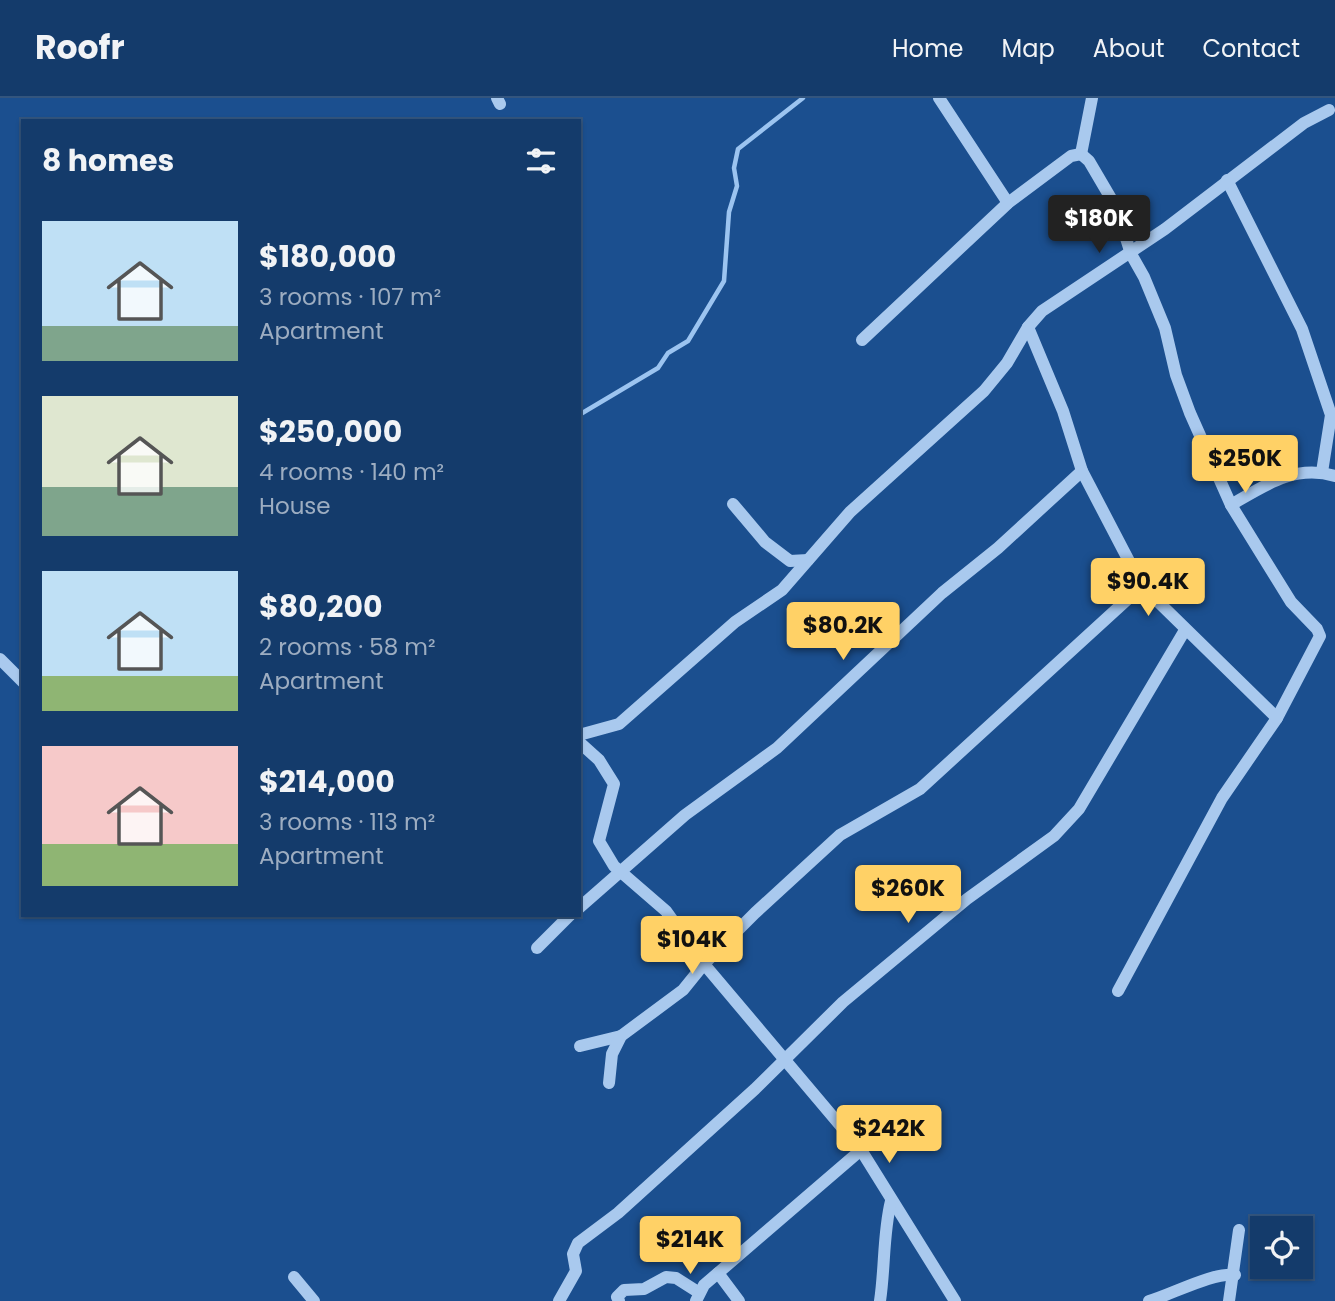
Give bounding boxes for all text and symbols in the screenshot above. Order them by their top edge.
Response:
text: Roofr [35,24,125,71]
text: Home [892,32,964,65]
text: Map [1002,32,1055,65]
text: About [1093,32,1164,65]
text: Contact [1202,32,1300,65]
text: 8 homes [42,139,174,182]
icon: filters [522,142,560,180]
pin: $180K [1050,195,1148,255]
text: $180K [1064,202,1134,234]
text: $180,000 [259,235,396,278]
icon: home [98,249,182,333]
text: 3 rooms · 107 m² [259,281,441,313]
text: Apartment [259,315,384,347]
text: $250,000 [259,410,402,453]
icon: home [98,424,182,508]
pin: $250K [1196,436,1294,495]
text: $250K [1208,442,1282,474]
text: 4 rooms · 140 m² [259,456,444,488]
text: House [259,490,331,522]
pin: $90.4K [1091,559,1205,618]
text: $90.4K [1107,565,1189,597]
text: $80,200 [259,585,383,628]
icon: home [98,599,182,683]
pin: $80.2K [786,602,900,662]
text: $80.2K [803,609,883,641]
text: 2 rooms · 58 m² [259,631,436,663]
text: Apartment [259,665,384,697]
text: $214,000 [259,760,395,803]
icon: home [98,774,182,858]
text: 3 rooms · 113 m² [259,806,435,838]
text: Apartment [259,840,384,872]
pin: $260K [859,866,957,925]
text: $260K [871,872,945,904]
pin: $104K [643,916,741,976]
text: $104K [657,923,727,955]
pin: $242K [840,1105,938,1165]
text: $242K [852,1112,926,1144]
pin: $214K [641,1216,739,1276]
map controls [1250,1216,1313,1279]
button: locate [1250,1216,1313,1279]
text: $214K [656,1223,724,1255]

